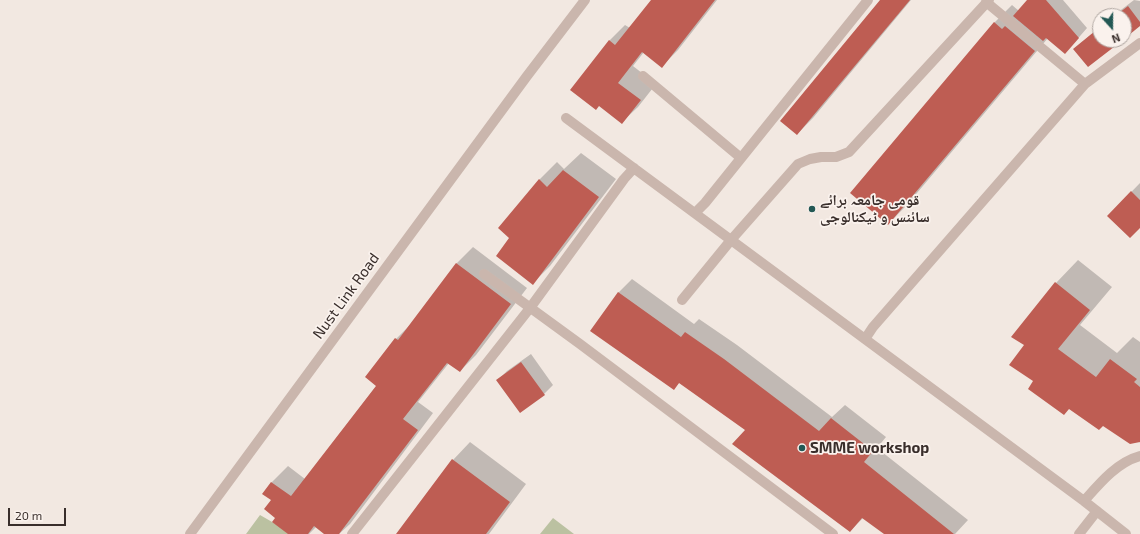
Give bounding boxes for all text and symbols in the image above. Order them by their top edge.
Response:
north arrow [1092,8,1132,48]
text: N [1110,31,1122,46]
place label: قومی جامعہ برائے سائنس و ٹیکنالوجی [820,191,930,226]
marker: قومی جامعہ برائے سائنس و ٹیکنالوجی [807,204,817,214]
street label: Nust Link Road [309,250,383,342]
place label: SMME workshop [810,439,929,457]
marker: SMME workshop [797,443,807,453]
scale bar [10,500,68,526]
text: 20 m [15,508,42,522]

